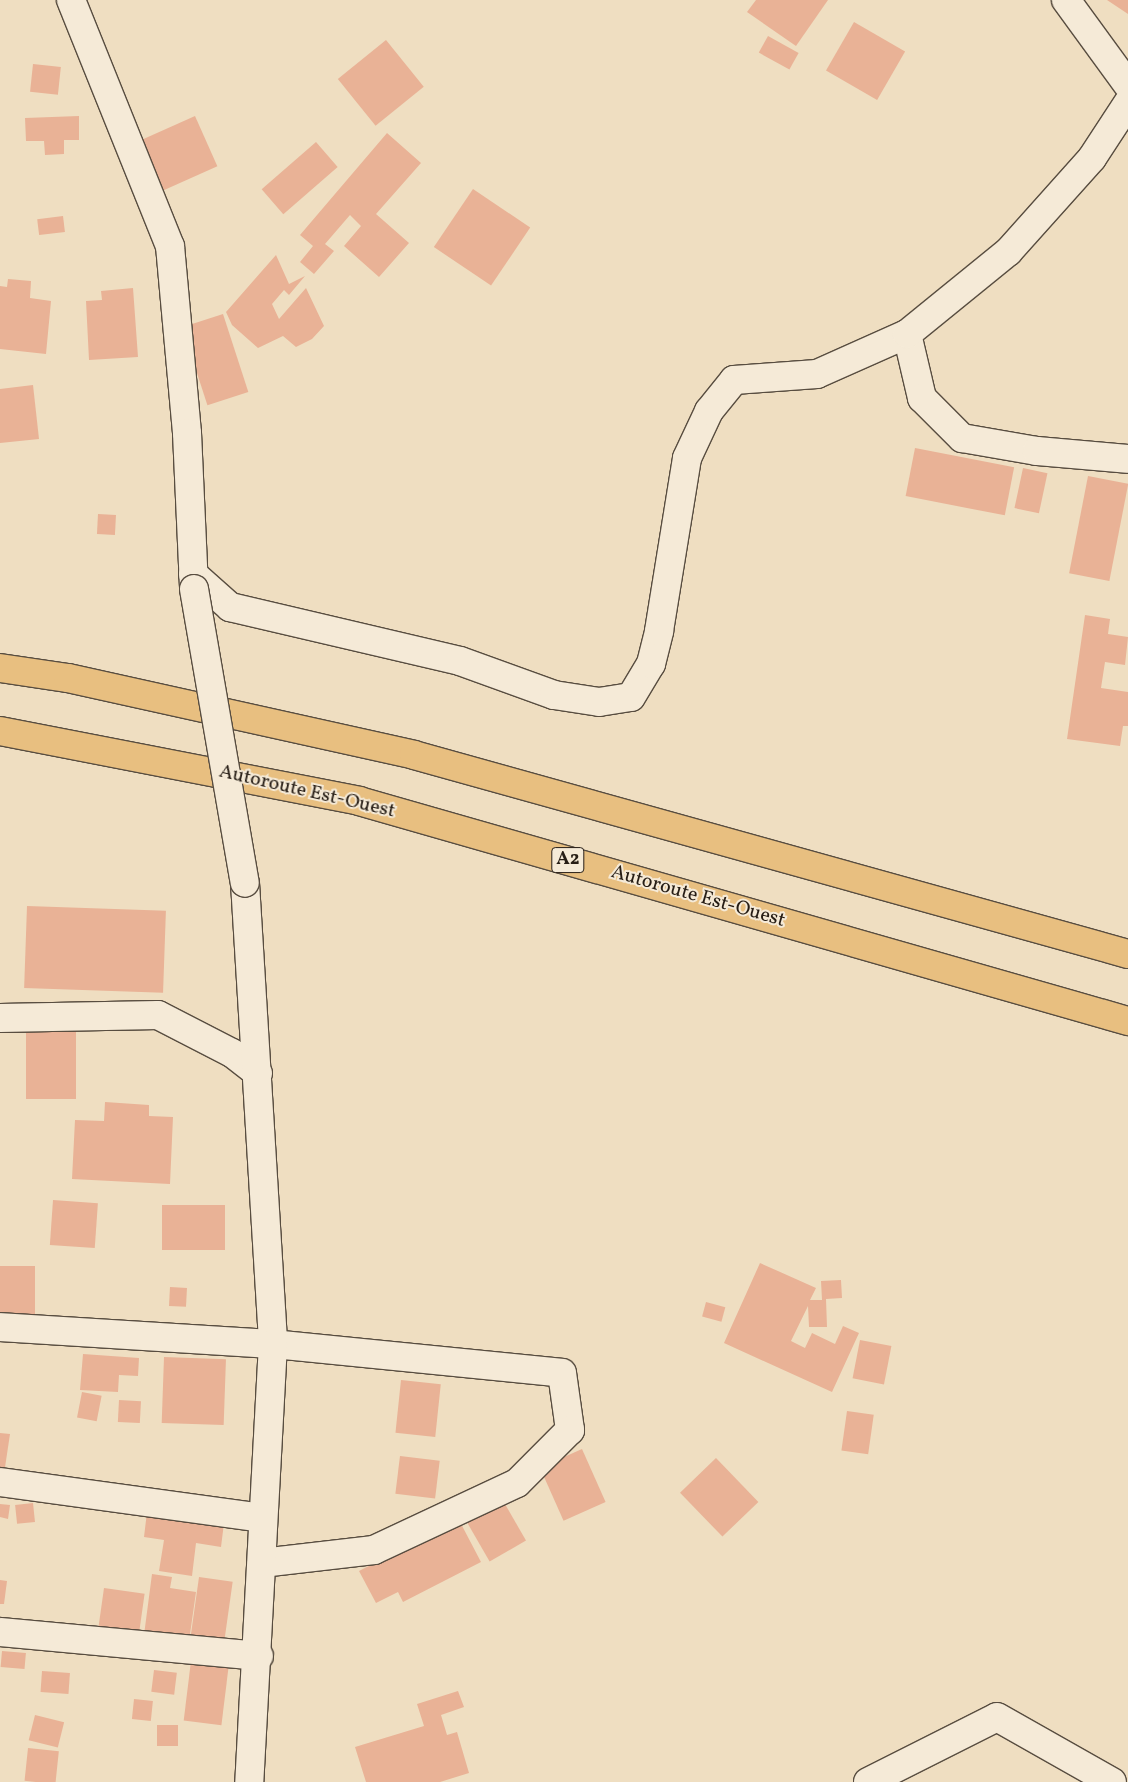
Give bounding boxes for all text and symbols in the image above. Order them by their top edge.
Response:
street label: Autoroute Est-Ouest [217,760,397,824]
road number: A2 [550,844,586,876]
street label: Autoroute Est-Ouest [608,861,788,933]

